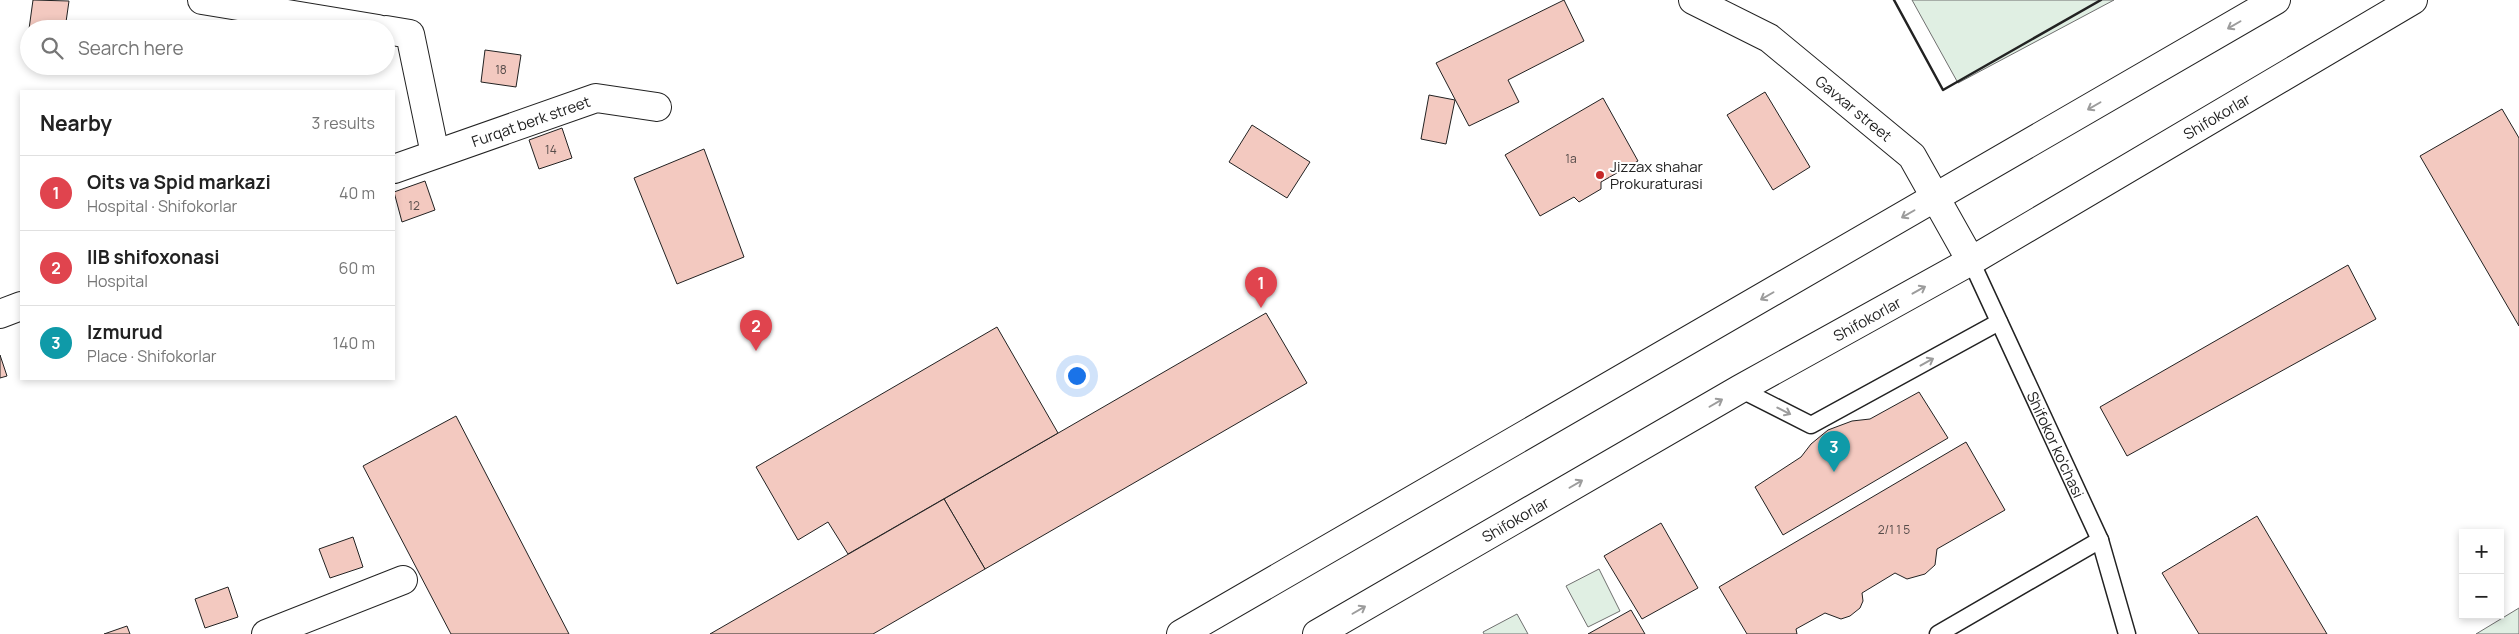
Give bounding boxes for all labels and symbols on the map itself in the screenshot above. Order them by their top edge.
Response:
one-way arrow [2227,20,2242,30]
house number: 18 [495,61,507,78]
street label: Gavxar street [1811,70,1897,146]
street label: Shifokorlar [2179,88,2254,144]
street label: Furqat berk street [469,90,593,151]
one-way arrow [2087,102,2101,112]
house number: 14 [545,141,557,158]
house number: 1a [1565,150,1577,167]
place label: Jizzax shahar Prokuraturasi [1610,156,1703,194]
marker: Jizzax shahar Prokuraturasi [1594,169,1606,181]
house number: 12 [408,197,420,214]
one-way arrow [1901,210,1915,220]
pin: 1 [1245,267,1277,308]
one-way arrow [1912,284,1926,294]
one-way arrow [1760,291,1775,301]
street label: Shifokorlar [1829,291,1905,346]
pin: 2 [740,310,772,351]
one-way arrow [1919,356,1933,366]
your location [1064,363,1090,389]
street label: Shifokor ko'chasi [2022,388,2089,501]
one-way arrow [1709,397,1723,407]
one-way arrow [1776,407,1791,416]
pin: 3 [1818,431,1850,472]
one-way arrow [1568,479,1582,489]
street label: Shifokorlar [1478,491,1553,547]
house number: 2/1 1 5 [1878,521,1910,538]
one-way arrow [1352,604,1366,614]

